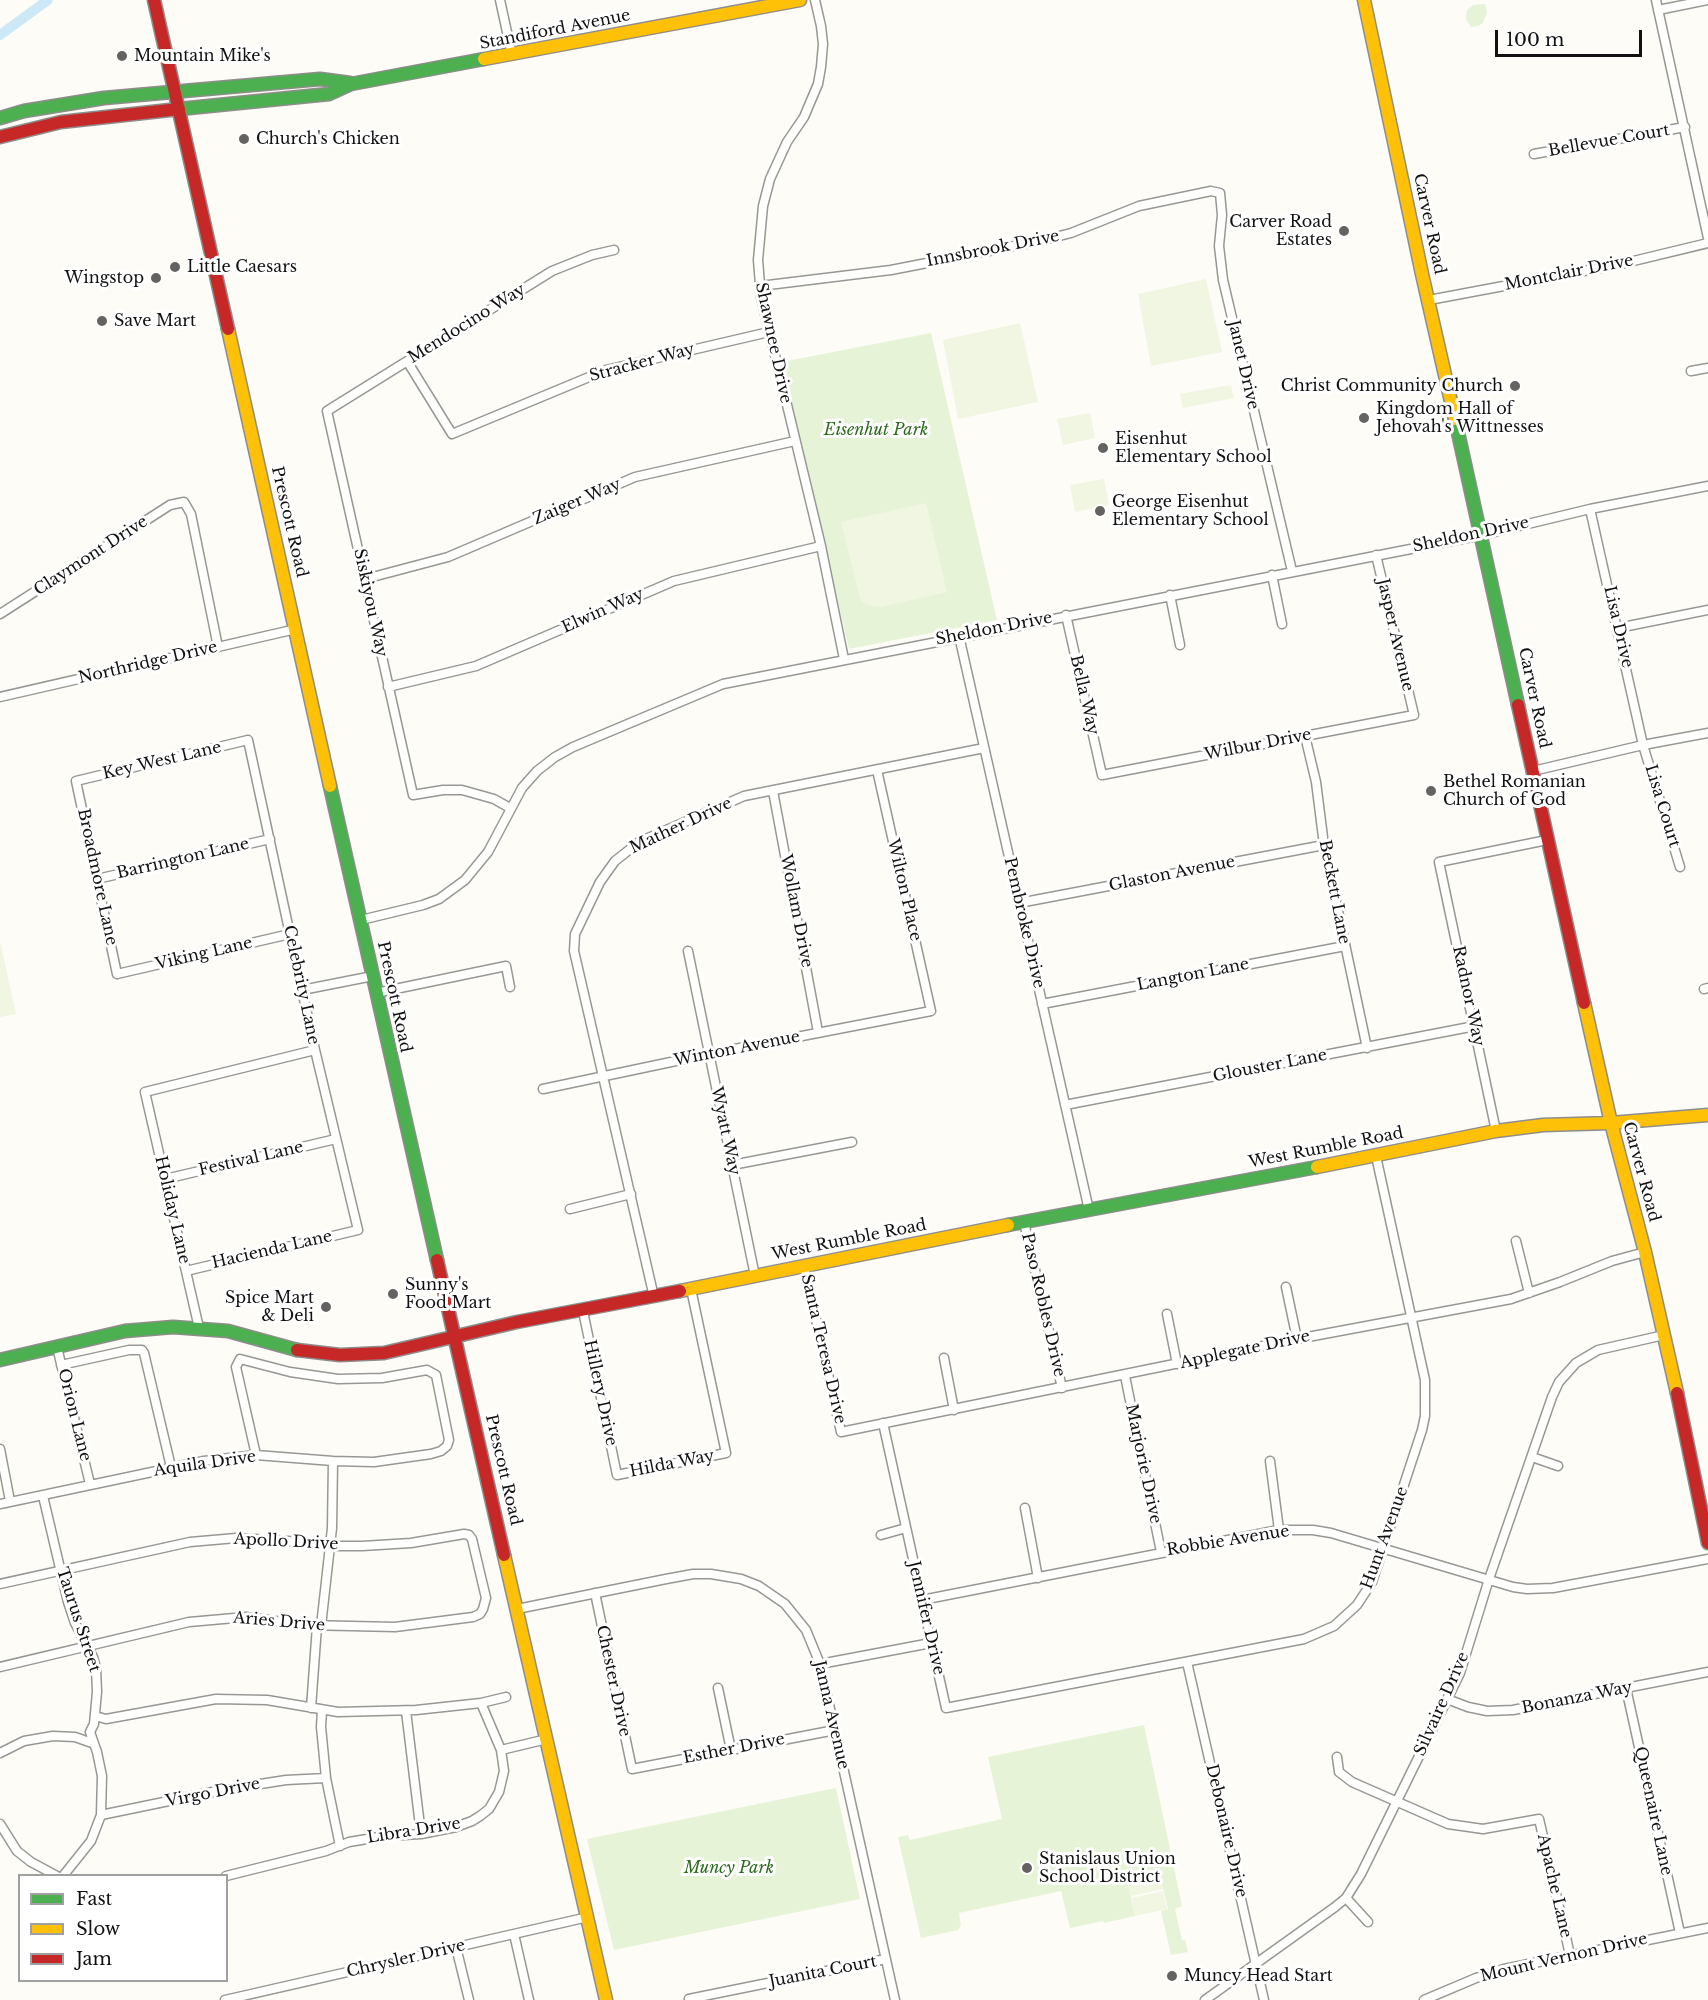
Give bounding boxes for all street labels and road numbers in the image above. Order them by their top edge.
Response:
street label: Standiford Avenue [478,6,632,54]
street label: Bellevue Court [1547,121,1671,161]
street label: Carver Road [1409,172,1449,276]
street label: Innsbrook Drive [925,227,1061,271]
street label: Montclair Drive [1503,251,1635,295]
street label: Mendocino Way [405,280,529,368]
street label: Shawnee Drive [751,281,795,405]
street label: Janet Drive [1223,318,1263,412]
street label: Stracker Way [587,340,697,386]
street label: Prescott Road [267,465,311,579]
street label: Zaiger Way [530,475,624,529]
street label: Claymont Drive [30,512,152,600]
street label: Sheldon Drive [1411,513,1531,557]
street label: Siskiyou Way [349,547,391,659]
street label: Jasper Avenue [1373,577,1417,693]
street label: Elwin Way [559,584,647,638]
street label: Lisa Drive [1599,584,1637,670]
street label: Sheldon Drive [934,608,1054,650]
street label: Northridge Drive [77,638,219,688]
street label: Carver Road [1514,646,1554,750]
street label: Bella Way [1065,653,1103,737]
street label: Wilbur Drive [1203,725,1313,765]
street label: Key West Lane [101,738,223,784]
street label: Lisa Court [1640,762,1684,850]
street label: Mather Drive [627,794,735,858]
street label: Broadmore Lane [73,807,121,947]
street label: Barrington Lane [115,834,251,884]
street label: Wilton Place [883,837,925,943]
street label: Beckett Lane [1314,838,1354,946]
street label: Glaston Avenue [1107,852,1237,896]
street label: Wollam Drive [776,853,816,969]
street label: Pembroke Drive [1000,856,1048,990]
street label: Celebrity Lane [279,924,323,1046]
street label: Viking Lane [154,934,254,974]
street label: Prescott Road [373,940,415,1054]
street label: Radnor Way [1448,944,1488,1048]
street label: Langton Lane [1135,955,1251,995]
street label: Winton Avenue [672,1027,802,1071]
street label: Glouster Lane [1211,1046,1329,1086]
street label: Wyatt Way [706,1085,744,1177]
street label: Carver Road [1618,1120,1664,1224]
street label: West Rumble Road [1247,1124,1405,1172]
street label: Festival Lane [197,1138,305,1180]
street label: Holiday Lane [150,1154,194,1266]
street label: West Rumble Road [770,1216,928,1264]
street label: Hacienda Lane [210,1227,334,1273]
street label: Paso Robles Drive [1017,1231,1069,1379]
street label: Santa Teresa Drive [796,1272,850,1426]
street label: Applegate Drive [1178,1327,1312,1373]
street label: Hillery Drive [579,1338,621,1448]
street label: Orion Lane [53,1367,95,1463]
street label: Marjorie Drive [1121,1402,1165,1526]
street label: Prescott Road [481,1413,525,1527]
street label: Hilda Way [628,1446,716,1482]
street label: Aquila Drive [153,1447,257,1481]
street label: Hunt Avenue [1358,1484,1412,1592]
street label: Robbie Avenue [1165,1522,1291,1560]
street label: Apollo Drive [233,1530,339,1554]
street label: Jennifer Drive [904,1559,948,1677]
street label: Taurus Street [52,1565,104,1675]
street label: Aries Drive [232,1608,326,1636]
street label: Chester Drive [592,1624,634,1738]
street label: Silvaire Drive [1411,1649,1473,1759]
street label: Janna Avenue [809,1659,853,1771]
street label: Bonanza Way [1520,1678,1634,1718]
street label: Esther Drive [682,1730,786,1768]
street label: Queenaire Lane [1630,1745,1676,1877]
street label: Debonaire Drive [1201,1762,1251,1900]
street label: Virgo Drive [164,1774,262,1812]
street label: Libra Drive [366,1814,462,1848]
street label: Apache Lane [1533,1832,1575,1940]
street label: Mount Vernon Drive [1479,1929,1649,1987]
street label: Chrysler Drive [345,1936,467,1982]
street label: Juanita Court [768,1952,878,1992]

